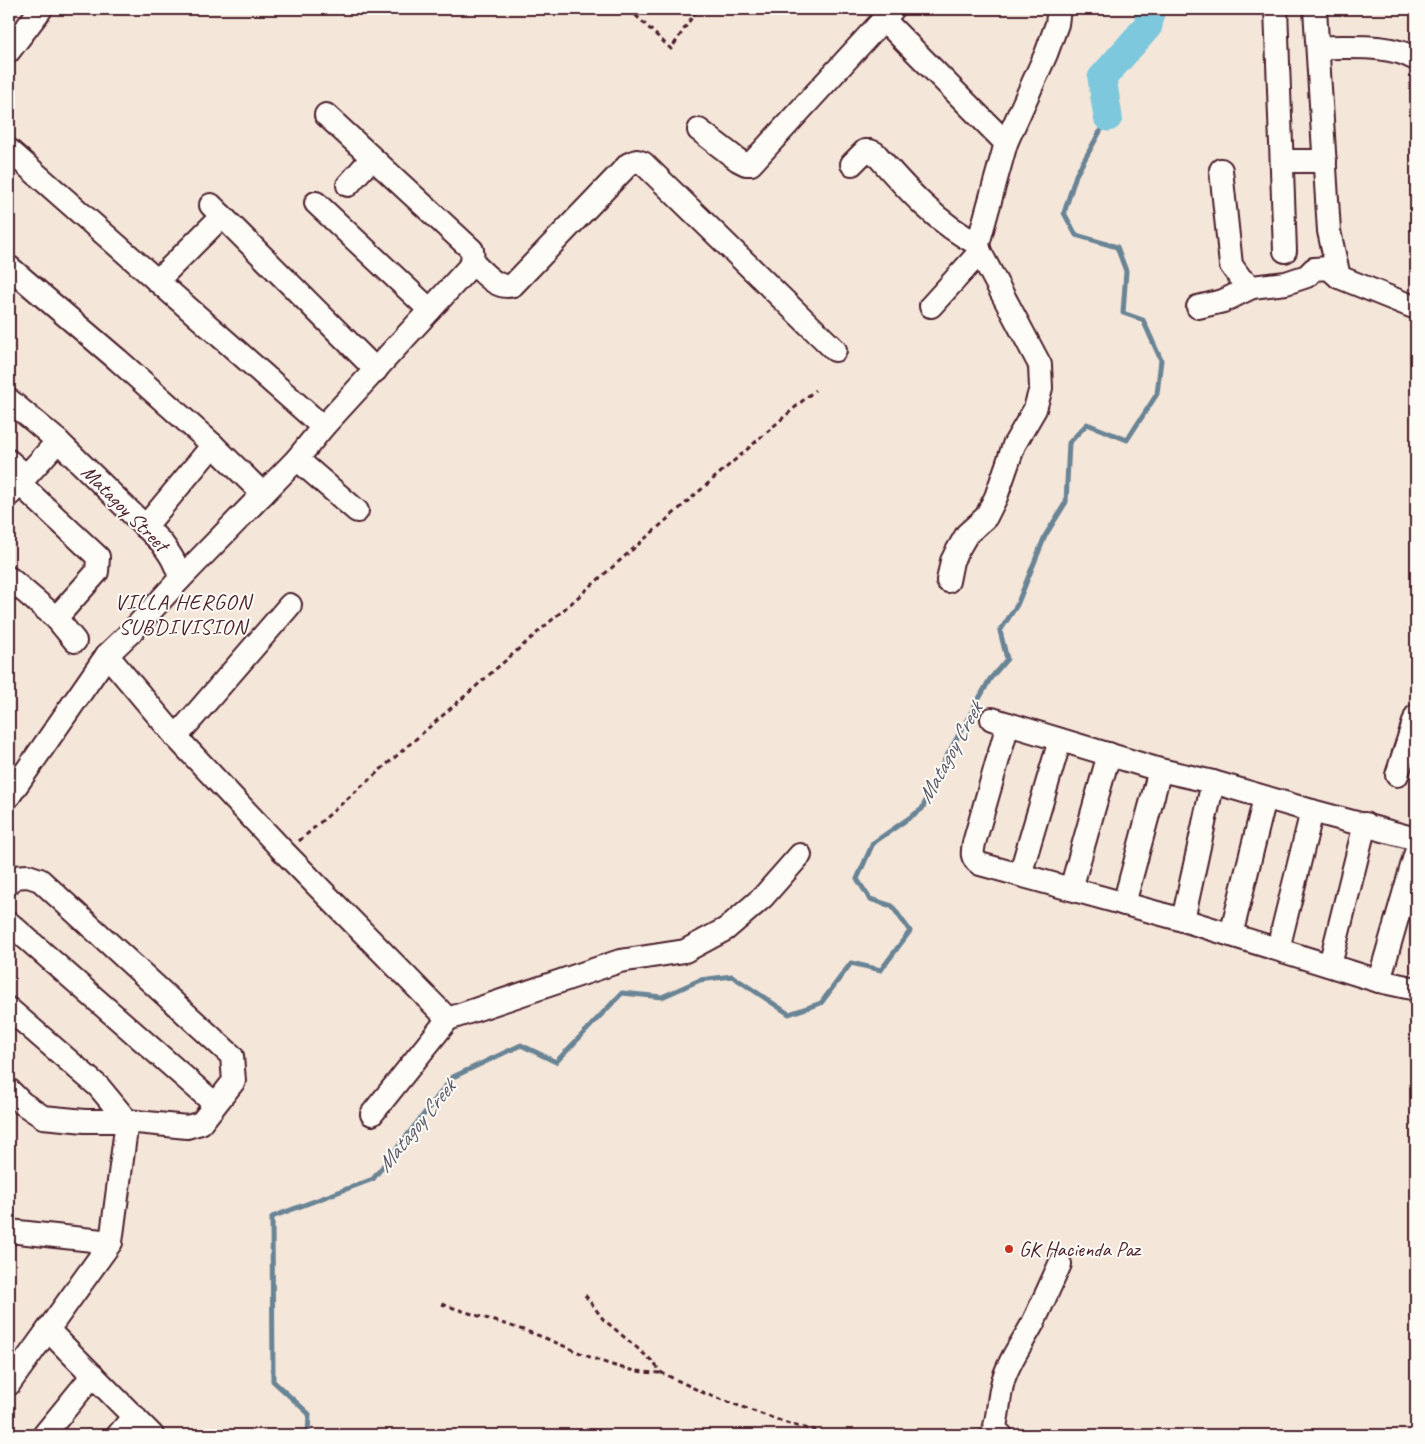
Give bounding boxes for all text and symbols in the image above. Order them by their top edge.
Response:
street label: Matagoy Street [76,459,176,559]
district label: VILLA HERGON SUBDIVISION [115,588,254,641]
water label: Matagoy Creek [911,694,991,808]
water label: Matagoy Creek [370,1071,464,1178]
place label: GK Hacienda Paz [1019,1236,1142,1262]
marker: GK Hacienda Paz [1003,1243,1015,1255]

